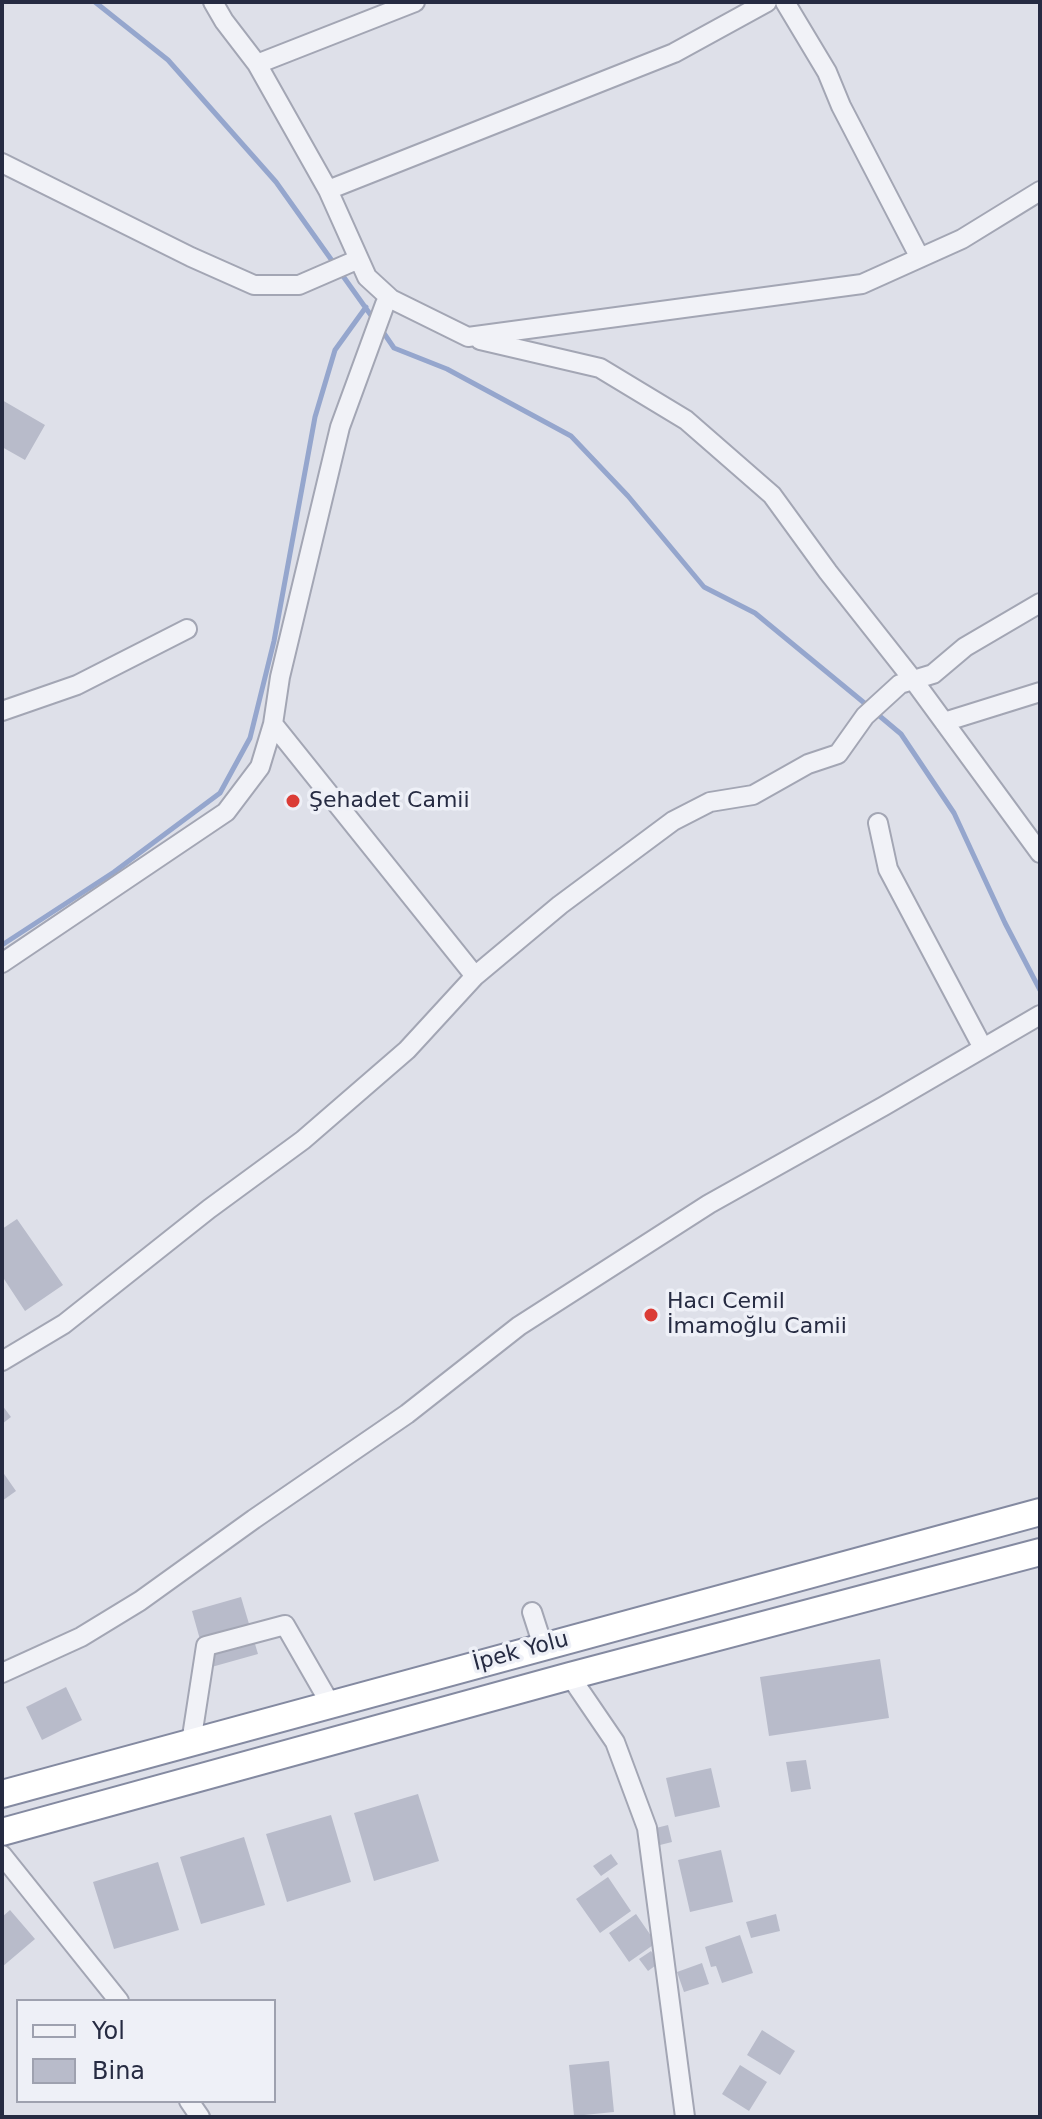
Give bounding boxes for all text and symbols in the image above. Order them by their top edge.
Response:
place label: Şehadet Camii [309,788,470,814]
marker: Şehadet Camii [284,792,302,810]
place label: Hacı Cemil İmamoğlu Camii [667,1289,847,1340]
marker: Hacı Cemil İmamoğlu Camii [642,1306,660,1324]
street label: İpek Yolu [470,1627,572,1677]
legend [16,1999,276,2103]
text: Yol [92,2017,125,2045]
text: Bina [92,2057,145,2085]

